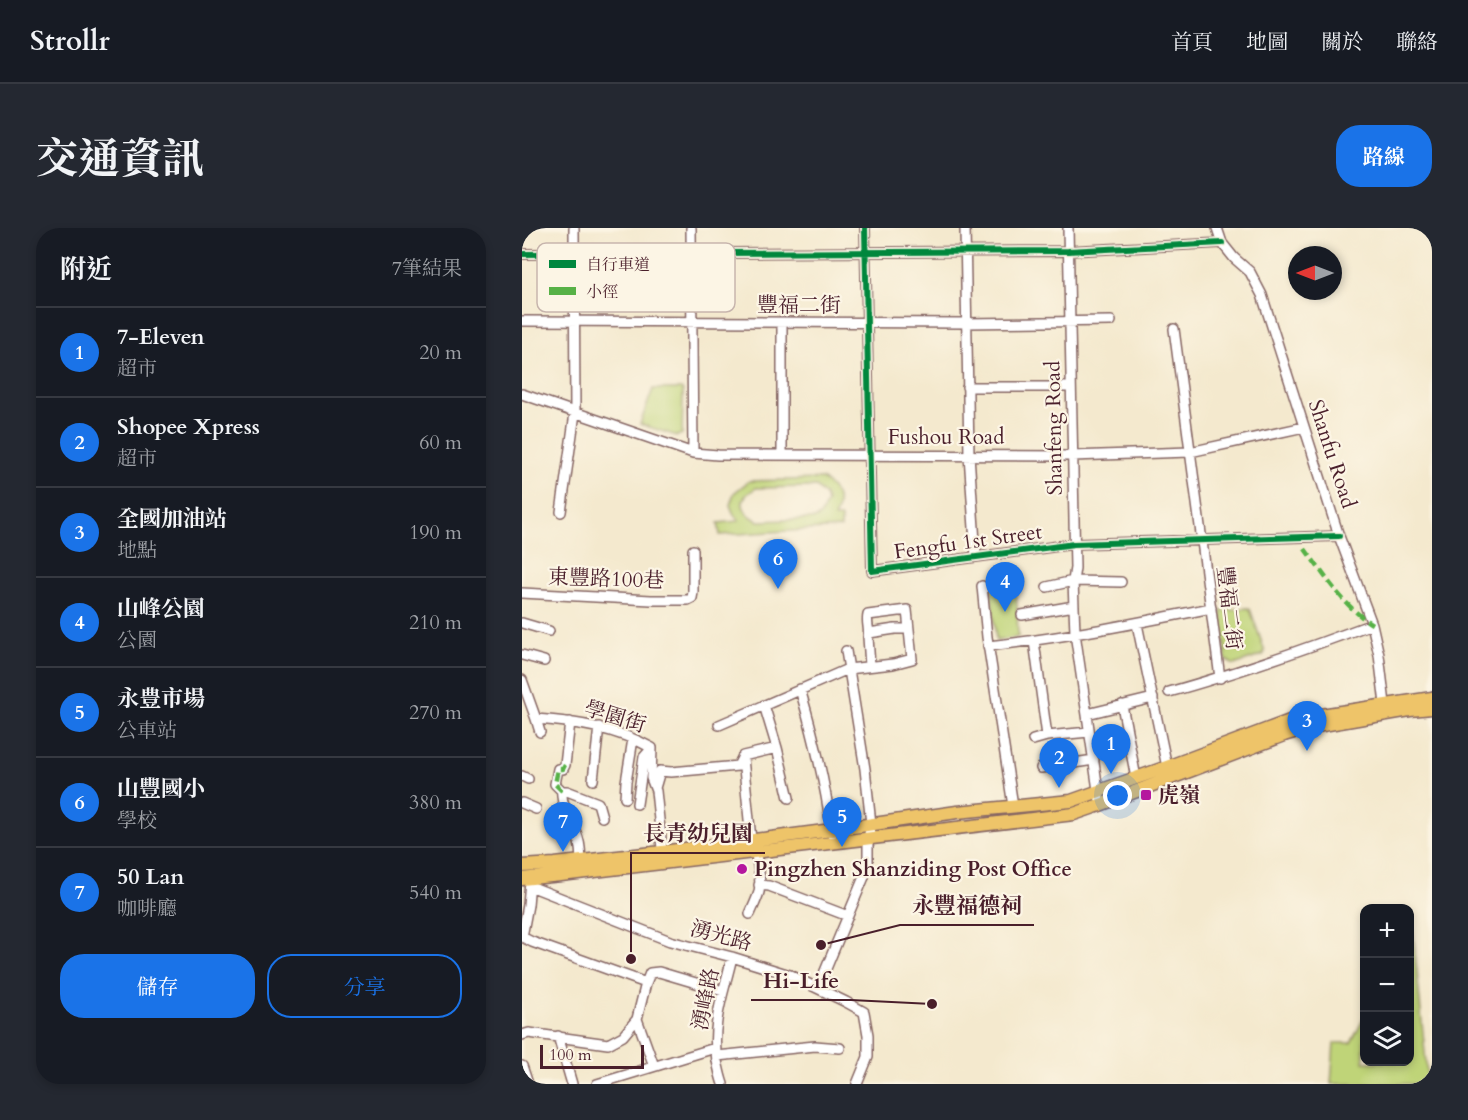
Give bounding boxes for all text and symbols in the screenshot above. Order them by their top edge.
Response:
text: Strollr [30,22,110,60]
text: 首頁 [1171,28,1213,57]
text: 地圖 [1246,28,1288,57]
text: 關於 [1321,28,1363,57]
text: 聯絡 [1396,28,1438,57]
button: 路線 [1336,125,1432,187]
text: 交通資訊 [36,131,204,188]
legend [537,243,735,312]
north arrow [1288,246,1342,300]
text: 附近 [60,252,112,287]
text: 自行車道 [586,254,650,276]
text: 7筆結果 [392,255,462,282]
text: 小徑 [586,281,618,303]
street label: 豐福二街 [757,291,841,320]
text: 7-Eleven [117,322,205,352]
text: 1 [74,339,85,366]
text: 20 m [419,339,462,366]
text: 超市 [117,355,157,382]
street label: Shanfeng Road [1038,361,1070,495]
street label: Shanfu Road [1301,396,1363,512]
text: Shopee Xpress [117,412,260,442]
street label: Fushou Road [888,423,1004,452]
text: 2 [74,429,85,456]
text: 60 m [419,429,462,456]
text: 超市 [117,445,157,472]
text: 全國加油站 [117,504,227,534]
street label: Fengfu 1st Street [892,517,1044,567]
text: 3 [74,519,85,546]
text: 190 m [409,519,462,546]
text: 地點 [117,537,157,564]
pin: 6 [758,540,798,589]
street label: 東豐路100巷 [547,562,665,596]
pin: 4 [986,562,1024,612]
street label: 豐福二街 [1209,565,1249,651]
text: 山峰公園 [117,594,205,624]
text: 4 [74,609,85,636]
text: 210 m [409,609,462,636]
text: 公園 [117,627,157,654]
text: 永豊市場 [117,684,205,714]
street label: 學園街 [581,694,649,740]
text: 5 [74,699,85,726]
text: 270 m [409,699,462,726]
pin: 3 [1288,702,1326,751]
text: 公車站 [117,717,177,744]
pin: 1 [1092,724,1130,774]
pin: 2 [1040,738,1078,788]
text: 山豐國小 [117,774,205,804]
your location [1103,781,1132,810]
place label: 虎嶺 [1158,781,1200,810]
marker: 虎嶺 [1139,788,1153,802]
text: 6 [74,789,85,816]
text: 380 m [409,789,462,816]
pin: 5 [822,798,862,847]
pin: 7 [544,802,582,852]
text: 學校 [117,807,157,834]
callout: 長青幼兒園 [631,813,765,853]
text: 長青幼兒園 [643,819,753,849]
place label: Pingzhen Shanziding Post Office [754,855,1072,884]
text: 50 Lan [117,862,184,892]
marker: Pingzhen Shanziding Post Office [735,862,749,876]
text: 7 [74,879,85,906]
text: 540 m [409,879,462,906]
callout: 永豐福德祠 [900,885,1034,925]
text: 永豐福德祠 [912,891,1022,921]
text: 咖啡廳 [117,895,177,922]
map controls [1360,904,1414,1066]
button: + [1360,904,1414,958]
street label: 湧光路 [687,914,755,958]
button: 儲存 [60,954,255,1018]
button: 分享 [267,954,462,1018]
button: − [1360,958,1414,1012]
callout: Hi-Life [751,960,851,1000]
street label: 湧峰路 [686,965,726,1033]
text: Hi-Life [763,966,839,996]
button: layers [1360,1012,1414,1066]
scale bar [540,1042,644,1070]
text: 100 m [549,1044,591,1066]

